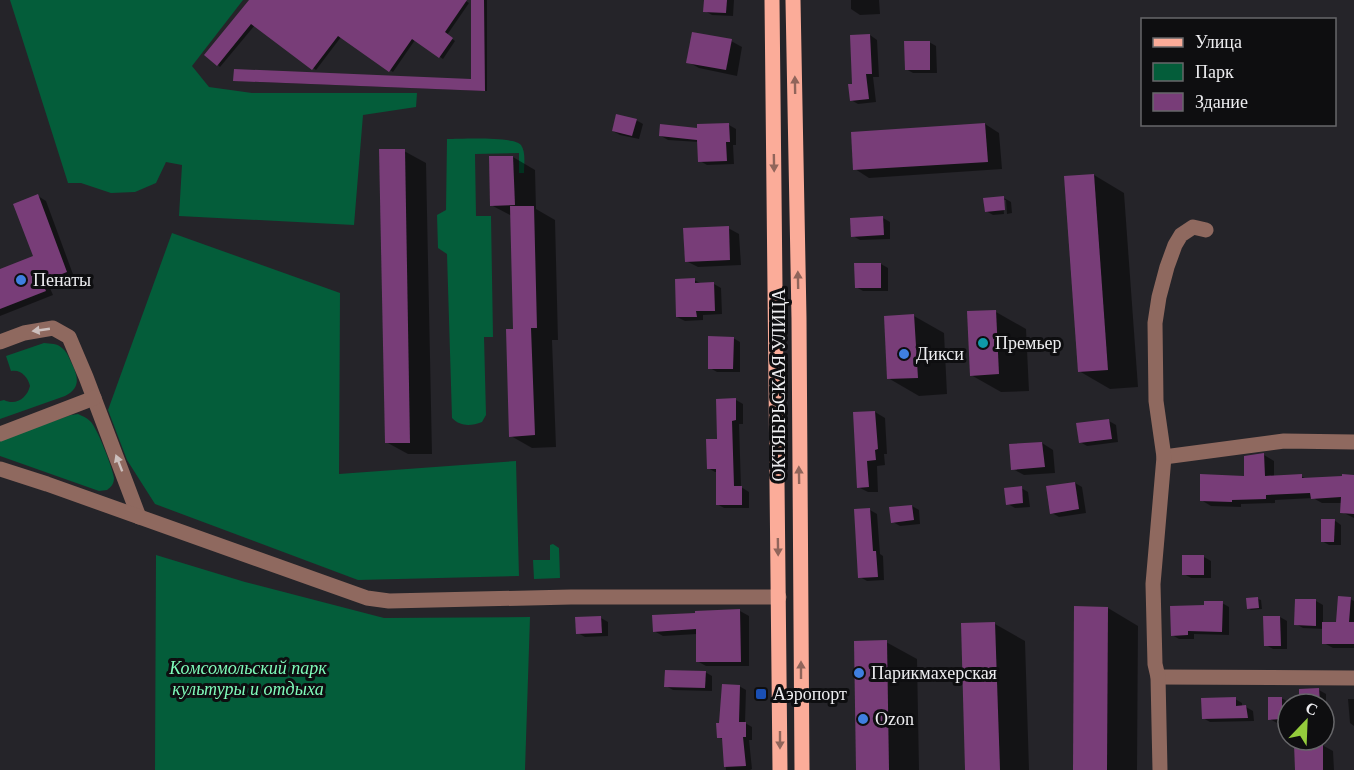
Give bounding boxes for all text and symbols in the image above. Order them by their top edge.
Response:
legend [1141,18,1336,126]
text: Улица [1195,32,1242,52]
text: Парк [1195,62,1234,82]
one-way arrow [790,75,799,94]
text: Здание [1195,92,1248,112]
one-way arrow [769,154,779,173]
place label: Пенаты [33,270,91,290]
one-way arrow [793,270,803,289]
marker: Пенаты [14,273,28,287]
street label: ОКТЯБРЬСКАЯ УЛИЦА [769,289,789,482]
one-way arrow [31,325,50,334]
place label: Премьер [995,333,1062,353]
marker: Премьер [976,336,990,350]
place label: Дикси [916,344,964,364]
marker: Дикси [897,347,911,361]
one-way arrow [113,453,123,471]
one-way arrow [794,465,804,484]
one-way arrow [774,538,783,557]
park label: Комсомольский парк культуры и отдыха [168,658,327,699]
one-way arrow [796,660,806,679]
place label: Парикмахерская [871,663,997,683]
marker: Парикмахерская [852,666,866,680]
place label: Аэропорт [773,684,847,704]
marker: Аэропорт [754,687,768,701]
north arrow [1276,692,1336,752]
text: С [1303,699,1320,719]
place label: Ozon [875,709,914,729]
marker: Ozon [856,712,870,726]
one-way arrow [775,730,785,749]

